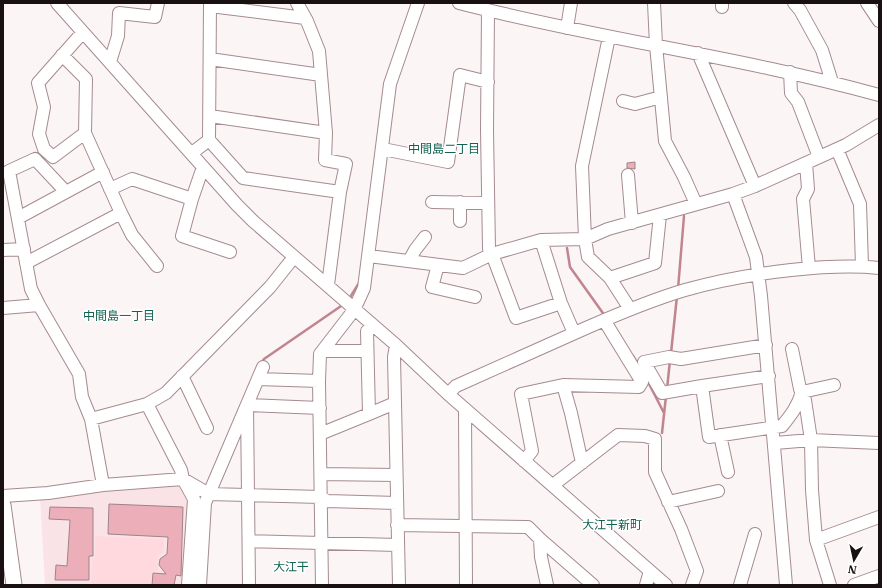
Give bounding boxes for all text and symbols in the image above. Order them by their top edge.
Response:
district label: 中間島二丁目 [408,141,480,156]
district label: 中間島一丁目 [83,308,155,323]
district label: 大江干新町 [582,517,642,532]
north arrow [834,540,874,580]
district label: 大江干 [273,559,309,574]
text: N [847,562,858,577]

